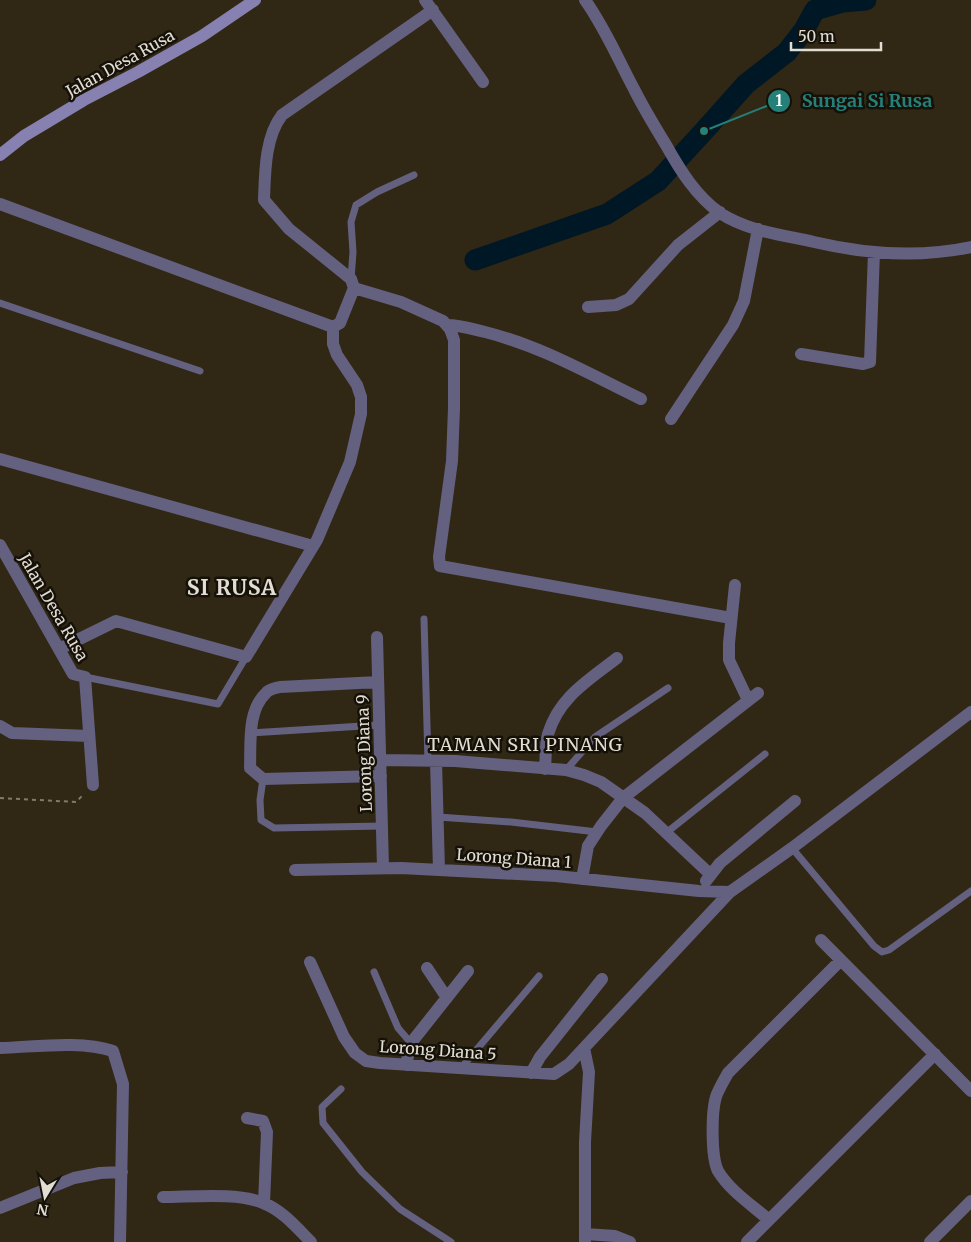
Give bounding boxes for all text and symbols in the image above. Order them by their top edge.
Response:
scale bar [791,20,881,52]
street label: Jalan Desa Rusa [61,25,178,102]
text: 50 m [798,27,835,46]
callout: Sungai Si Rusa [766,84,942,117]
text: Sungai Si Rusa [802,89,932,112]
text: 1 [776,91,783,110]
street label: Jalan Desa Rusa [15,549,93,665]
district label: SI RUSA [187,574,277,601]
street label: Lorong Diana 9 [352,694,376,812]
district label: TAMAN SRI PINANG [427,733,623,756]
street label: Lorong Diana 1 [456,844,572,872]
street label: Lorong Diana 5 [379,1036,497,1064]
north arrow [20,1172,70,1222]
text: N [36,1200,50,1220]

